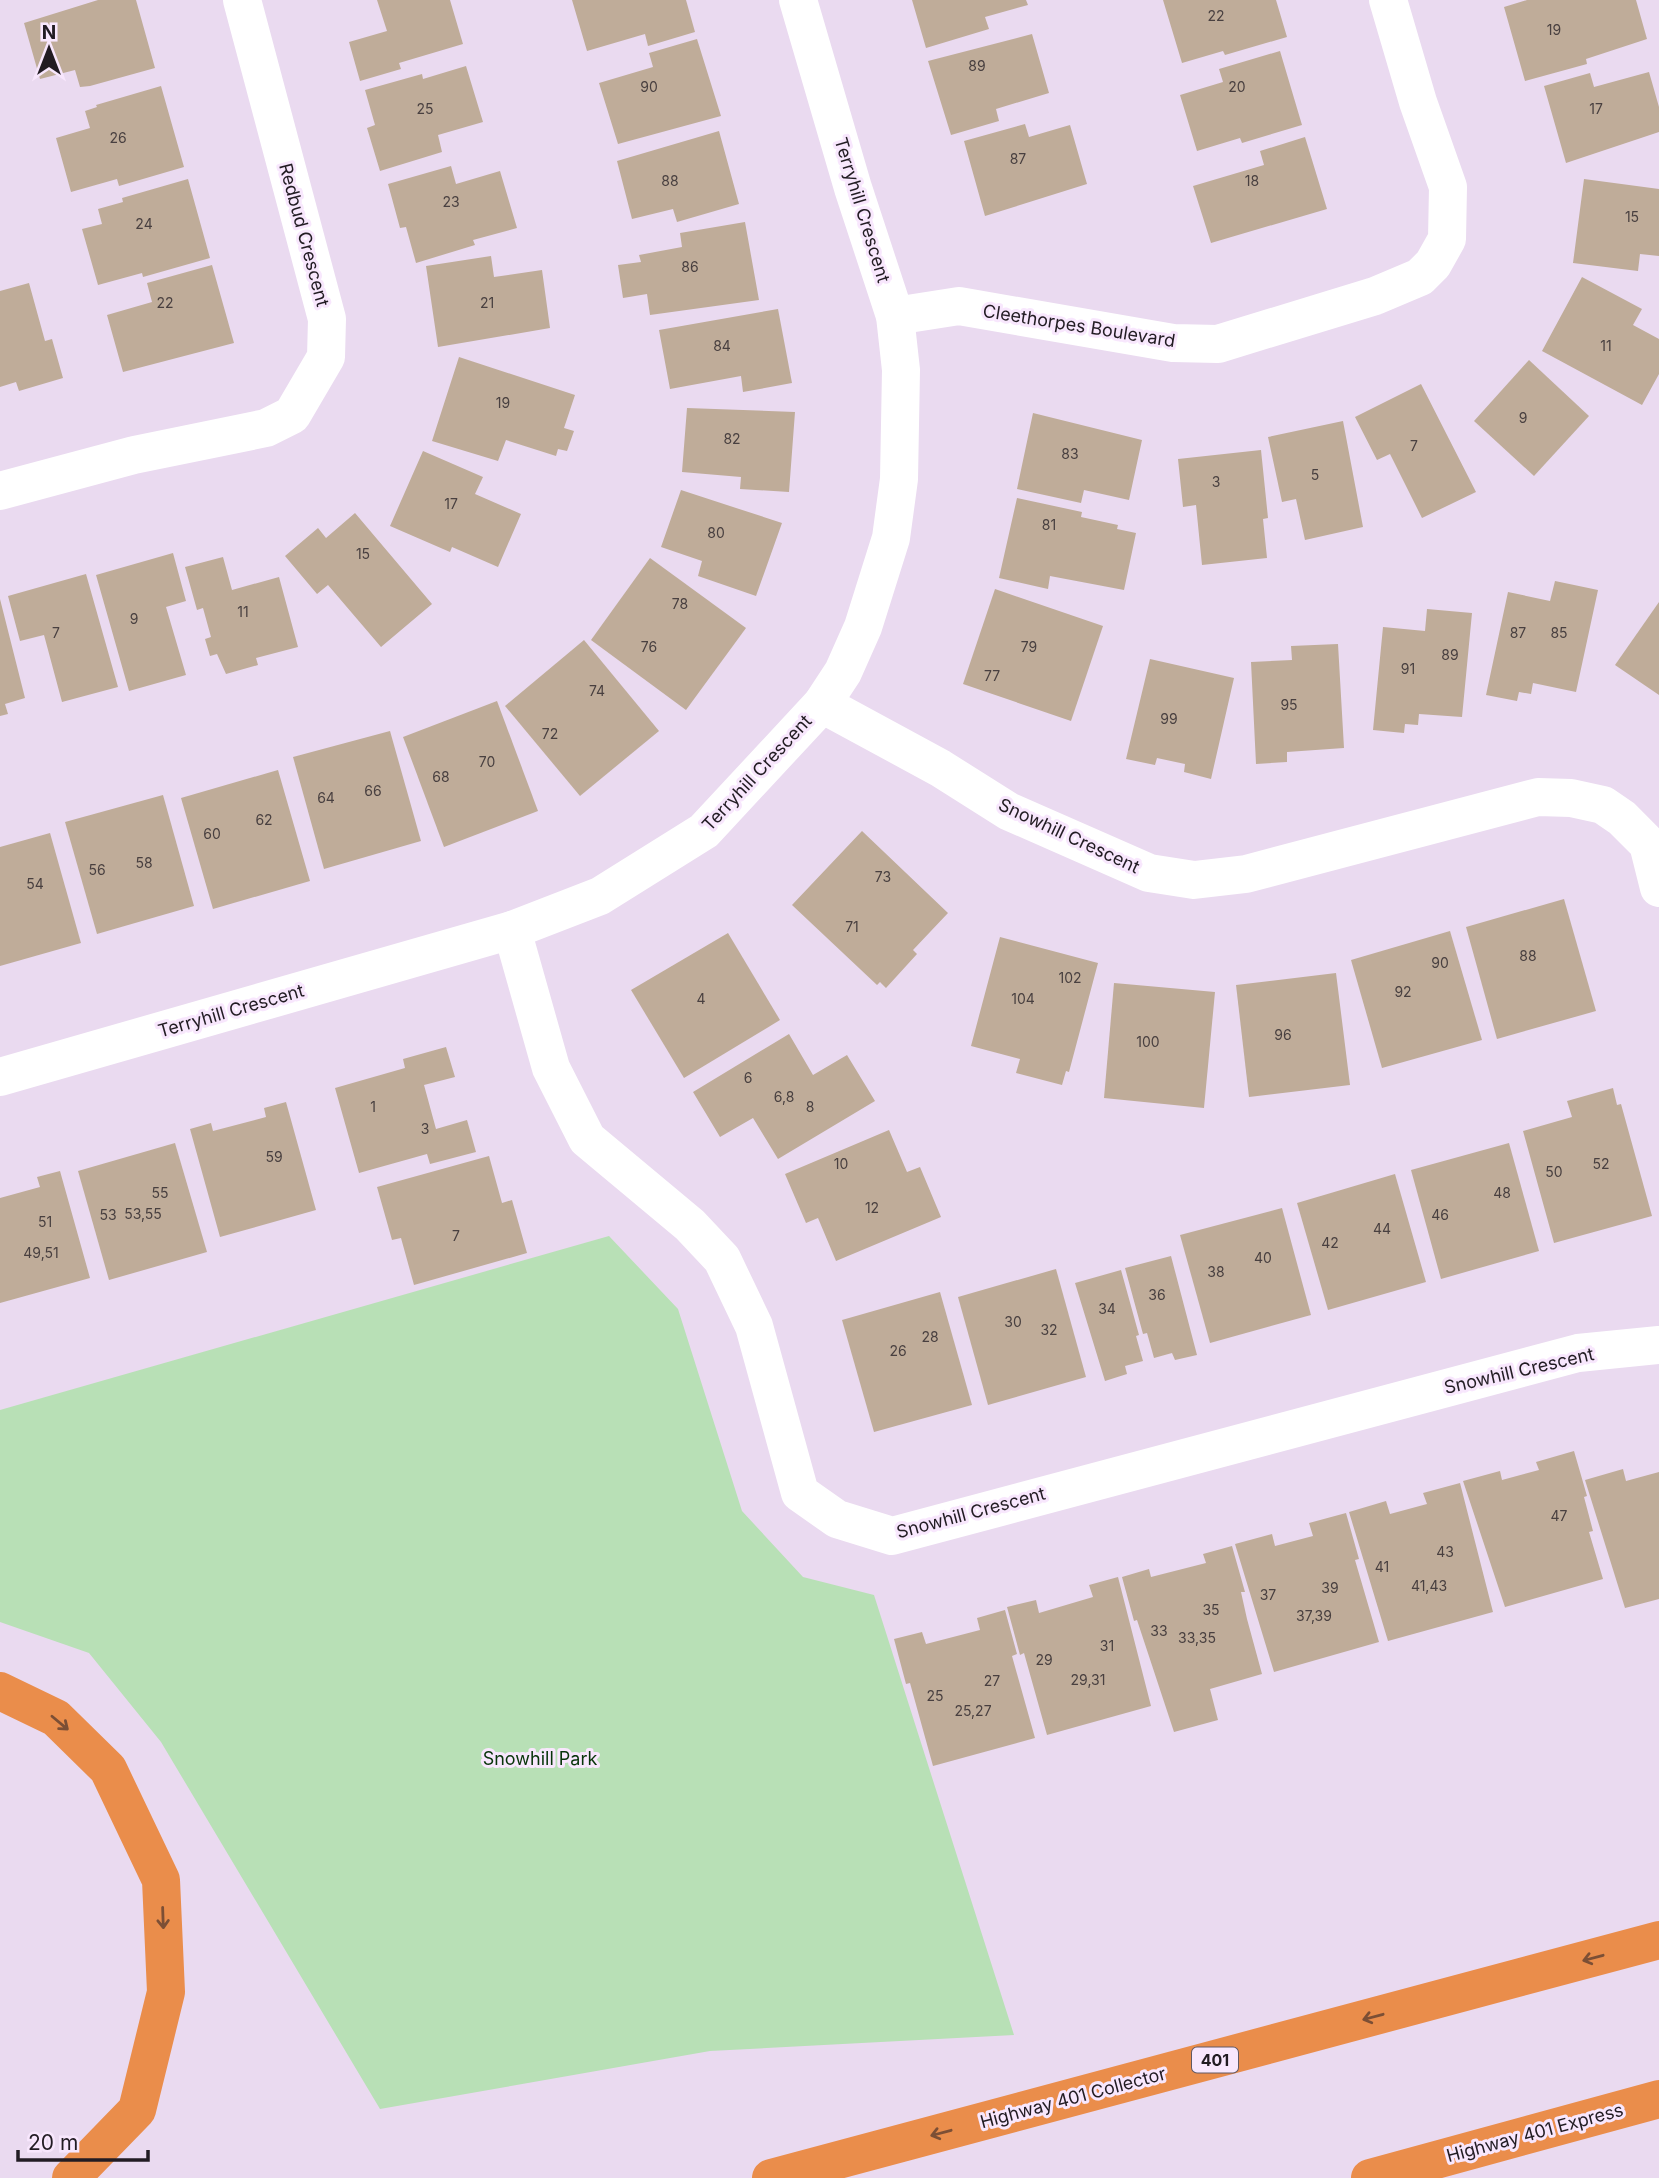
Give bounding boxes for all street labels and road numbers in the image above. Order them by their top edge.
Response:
street label: Terryhill Crescent [830,135,895,285]
street label: Redbud Crescent [275,161,334,309]
street label: Cleethorpes Boulevard [981,300,1177,351]
street label: Terryhill Crescent [698,710,816,835]
street label: Snowhill Crescent [995,794,1143,877]
street label: Terryhill Crescent [156,980,306,1041]
street label: Snowhill Crescent [1442,1343,1596,1398]
street label: Snowhill Crescent [894,1483,1048,1542]
road number: 401 [1192,2048,1238,2072]
street label: Highway 401 Collector [978,2063,1168,2132]
street label: Highway 401 Express [1444,2099,1626,2166]

